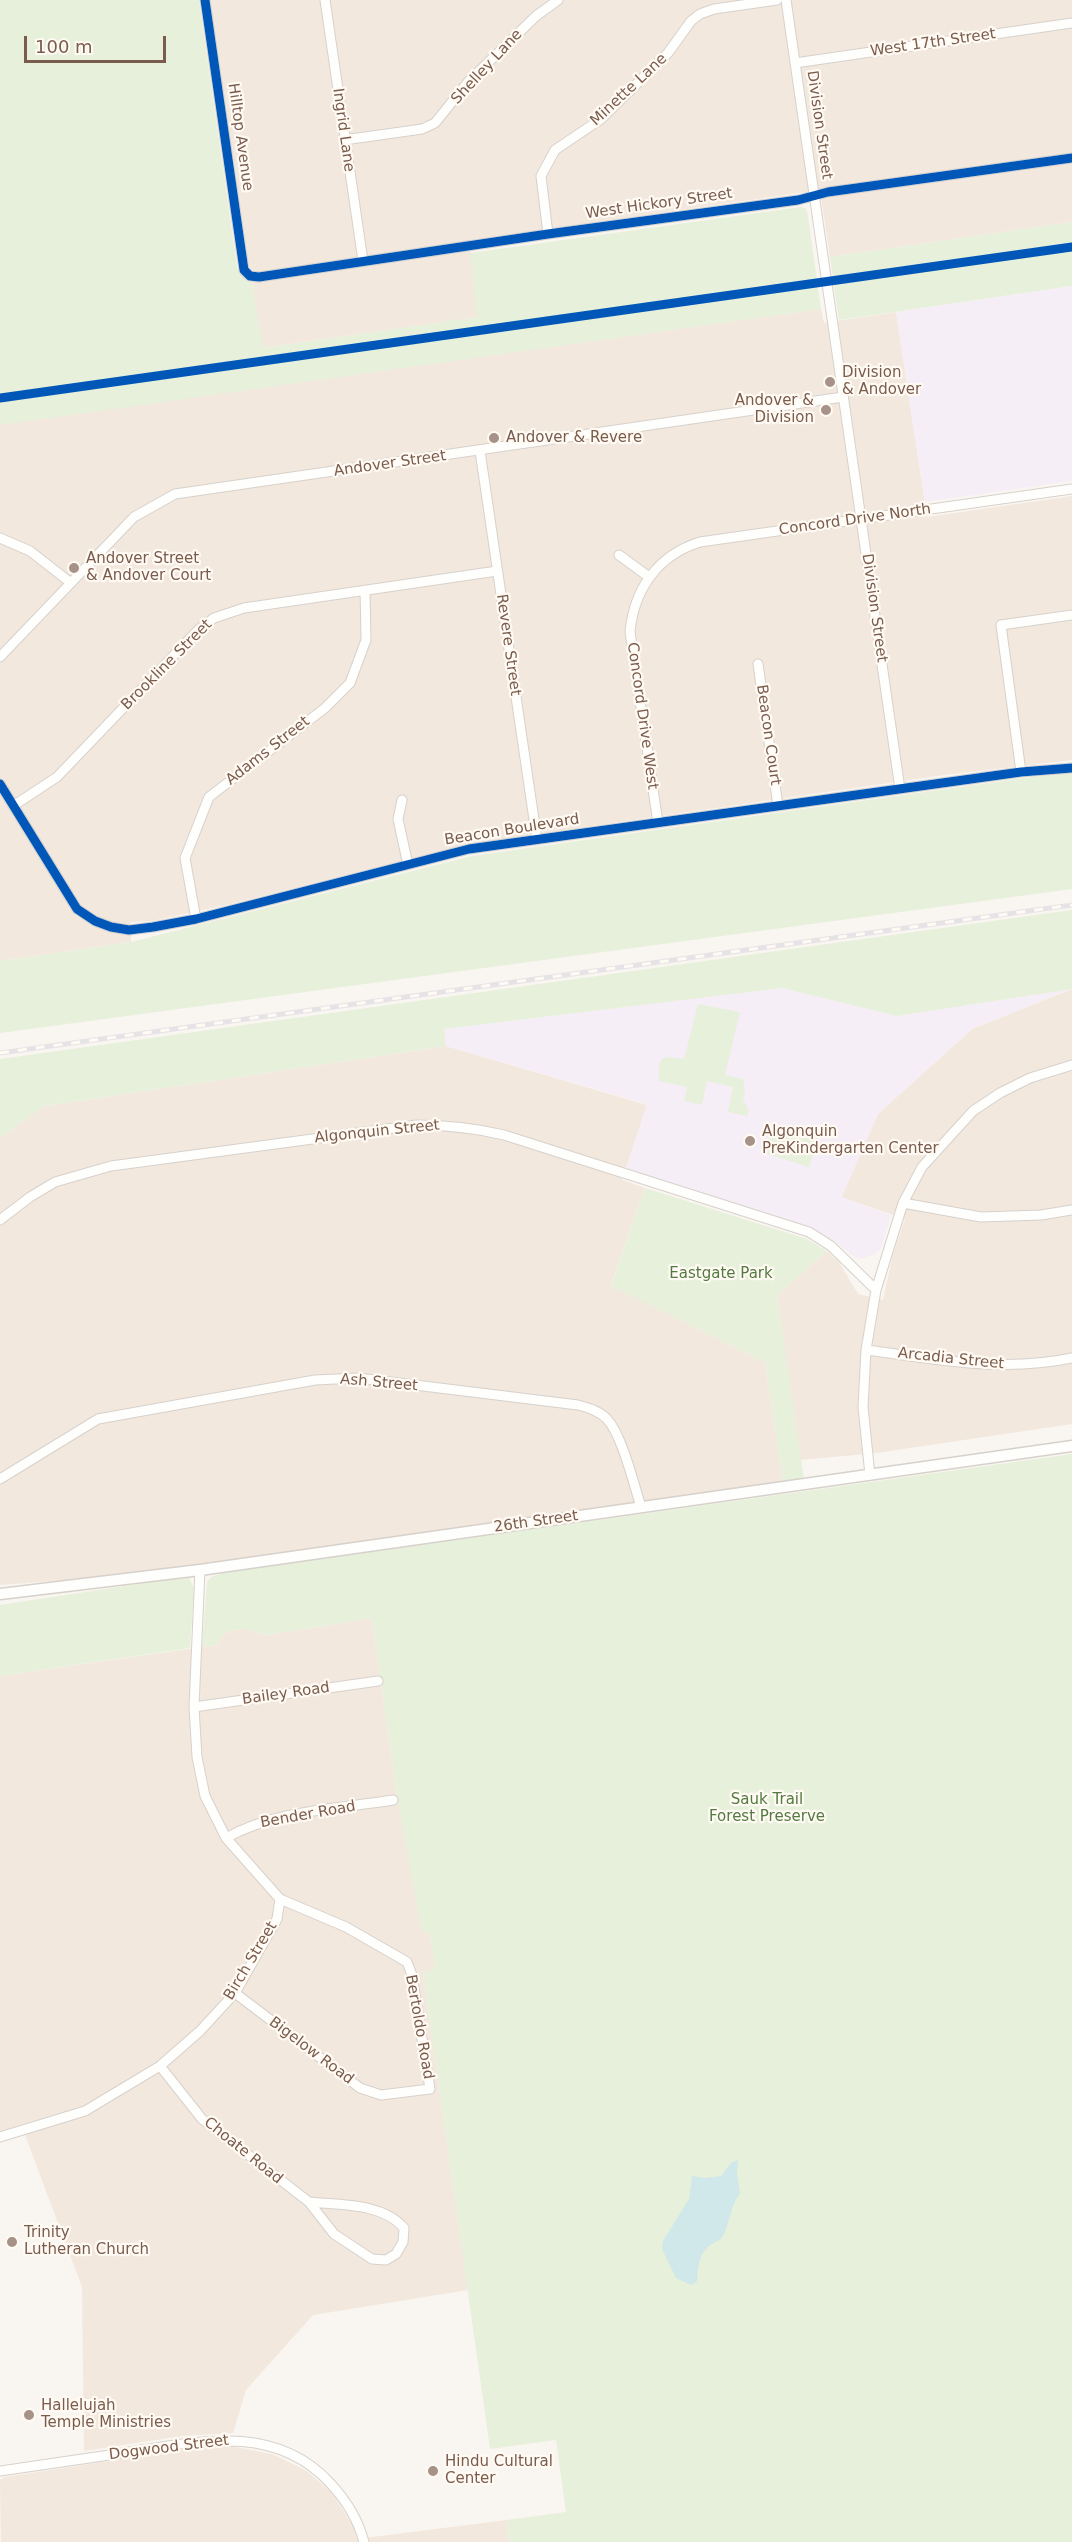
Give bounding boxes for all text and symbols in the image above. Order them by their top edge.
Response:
scale bar [27,24,170,62]
street label: West 17th Street [869,25,997,61]
street label: Shelley Lane [448,26,526,108]
text: 100 m [35,36,93,57]
street label: Minette Lane [587,50,671,130]
street label: Division Street [802,69,836,181]
street label: Hilltop Avenue [224,82,256,192]
street label: Ingrid Lane [328,87,358,173]
street label: West Hickory Street [584,185,734,223]
place label: Division & Andover [842,364,921,399]
marker: Division & Andover [823,375,837,389]
place label: Andover & Division [735,392,814,427]
marker: Andover & Division [819,403,833,417]
place label: Andover & Revere [506,429,642,447]
marker: Andover & Revere [487,431,501,445]
street label: Andover Street [333,447,447,481]
street label: Concord Drive North [778,500,932,540]
place label: Andover Street & Andover Court [86,550,211,585]
street label: Division Street [857,552,891,664]
marker: Andover Street & Andover Court [67,561,81,575]
street label: Revere Street [492,593,524,697]
street label: Brookline Street [118,616,216,714]
street label: Concord Drive West [623,641,661,791]
street label: Beacon Court [752,683,784,787]
street label: Adams Street [222,713,314,789]
street label: Beacon Boulevard [443,810,581,850]
street label: Algonquin Street [314,1116,440,1148]
place label: Algonquin PreKindergarten Center [762,1123,939,1158]
marker: Algonquin PreKindergarten Center [743,1134,757,1148]
park label: Eastgate Park [669,1265,773,1283]
street label: Arcadia Street [897,1344,1005,1374]
street label: Ash Street [339,1371,419,1395]
street label: 26th Street [493,1507,579,1537]
street label: Bailey Road [241,1679,331,1709]
park label: Sauk Trail Forest Preserve [709,1791,825,1826]
street label: Bender Road [259,1798,357,1832]
street label: Birch Street [221,1918,281,2004]
street label: Bertoldo Road [401,1973,437,2081]
street label: Bigelow Road [265,2013,357,2089]
street label: Choate Road [200,2114,286,2188]
place label: Trinity Lutheran Church [24,2224,149,2259]
marker: Trinity Lutheran Church [5,2235,19,2249]
place label: Hallelujah Temple Ministries [41,2397,171,2432]
marker: Hallelujah Temple Ministries [22,2408,36,2422]
street label: Dogwood Street [108,2432,230,2464]
place label: Hindu Cultural Center [445,2453,553,2488]
marker: Hindu Cultural Center [426,2464,440,2478]

